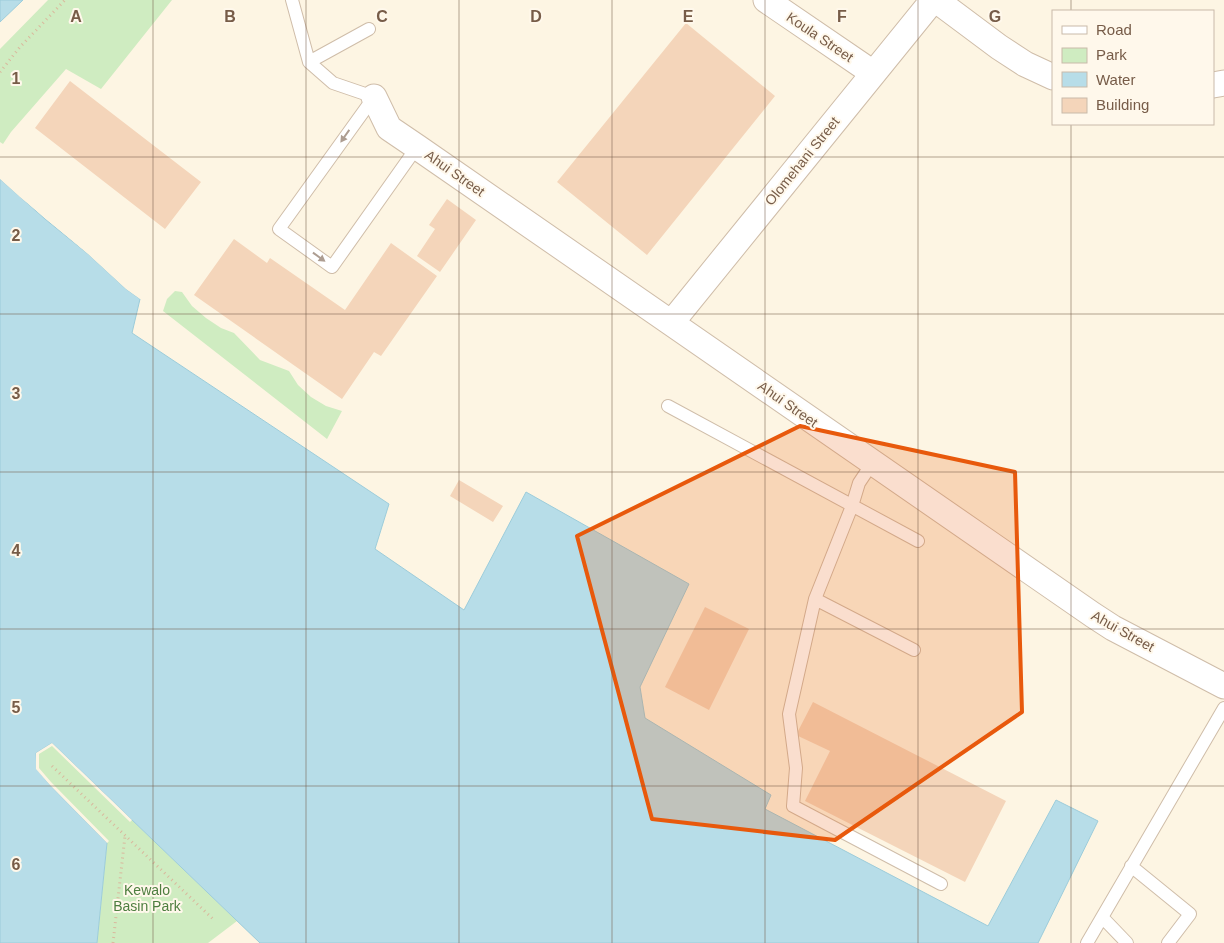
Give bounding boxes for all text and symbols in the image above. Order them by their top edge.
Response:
text: A [70,8,82,25]
text: B [224,8,236,25]
text: C [376,8,388,25]
text: D [530,8,542,25]
text: E [683,8,694,25]
text: F [837,8,847,25]
text: G [989,8,1001,25]
street label: Koula Street [784,9,856,65]
legend [1052,10,1214,125]
text: Road [1096,21,1132,38]
text: Park [1096,46,1127,63]
text: 1 [12,70,21,87]
text: Water [1096,71,1135,88]
text: Building [1096,96,1149,113]
street label: Olomehani Street [761,114,843,208]
one-way arrow [340,129,350,143]
street label: Ahui Street [422,147,488,199]
text: 2 [12,227,21,244]
one-way arrow [312,252,325,263]
street label: Ahui Street [755,378,821,430]
text: 3 [12,385,21,402]
text: 4 [12,542,21,559]
street label: Ahui Street [1089,607,1157,655]
text: 5 [12,699,21,716]
text: 6 [12,856,21,873]
park label: Kewalo Basin Park [113,882,182,914]

